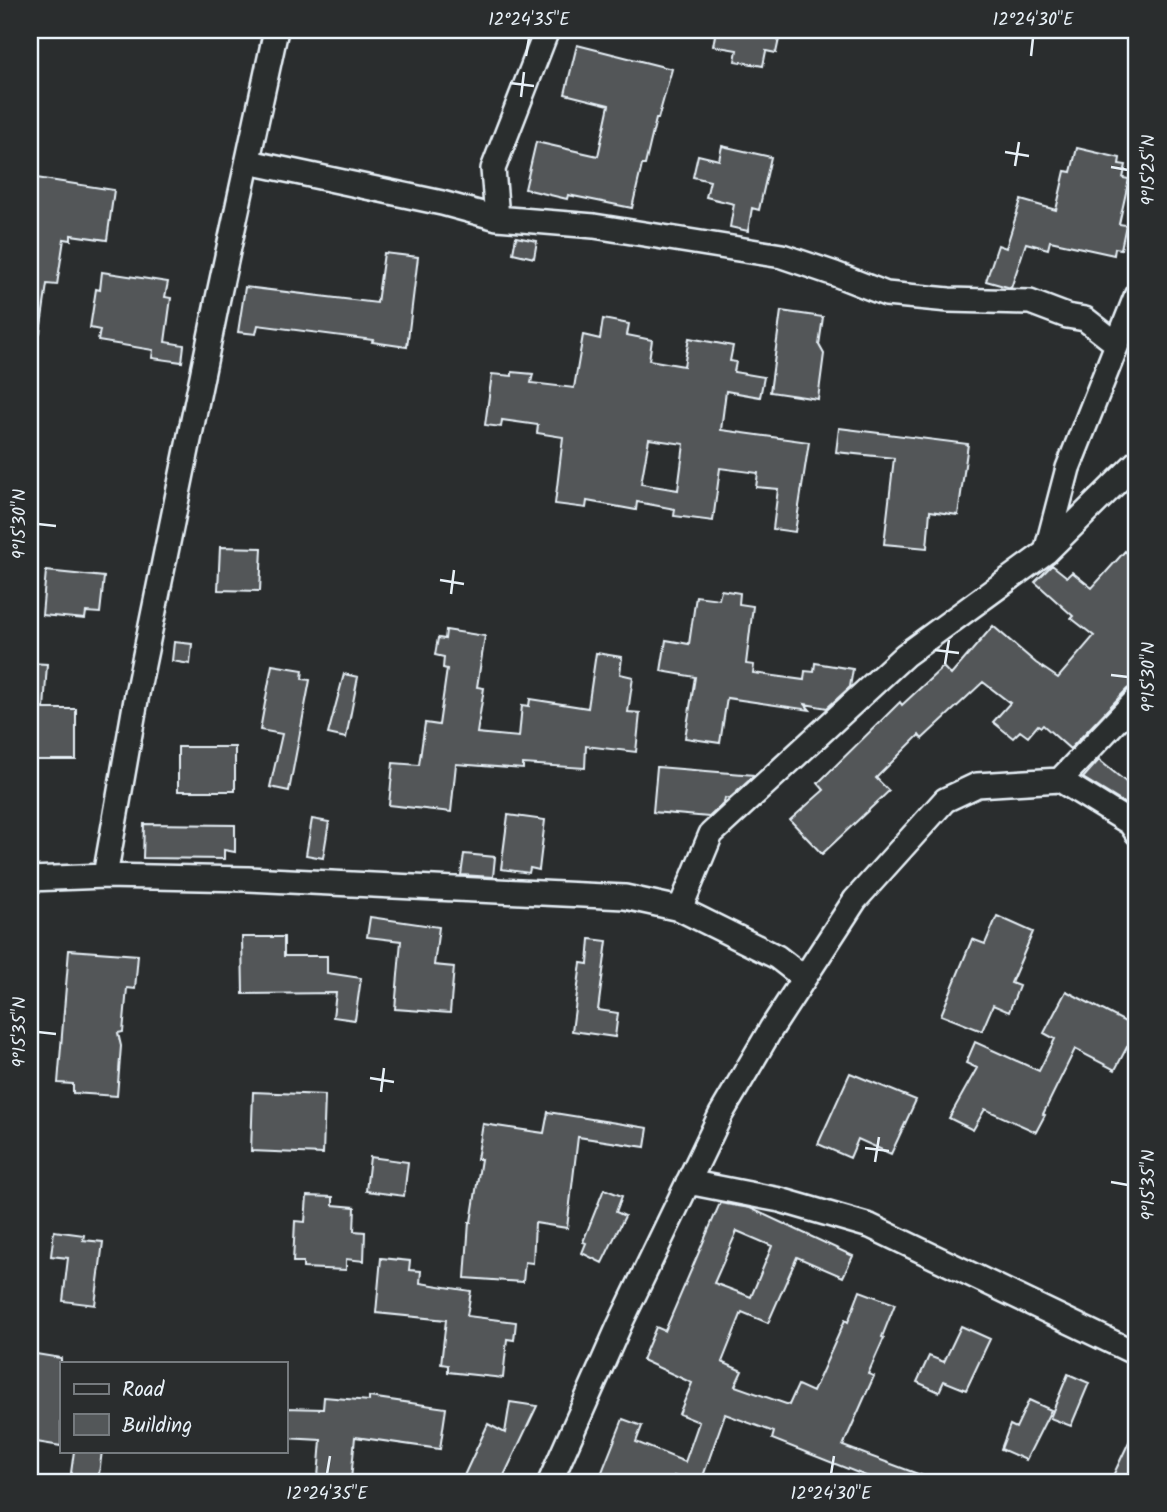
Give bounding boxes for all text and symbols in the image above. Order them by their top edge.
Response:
text: 12°24'35"E [488,6,570,35]
text: 12°24'30"E [993,6,1074,35]
text: 9°15'25"N [1135,134,1164,206]
text: 9°15'30"N [6,489,35,559]
text: 9°15'30"N [1135,642,1164,712]
text: 9°15'35"N [6,997,35,1067]
text: 9°15'35"N [1135,1150,1164,1220]
legend [60,1362,287,1452]
text: Road [122,1374,165,1407]
text: Building [122,1410,192,1443]
text: 12°24'35"E [286,1480,368,1509]
text: 12°24'30"E [791,1480,872,1509]

